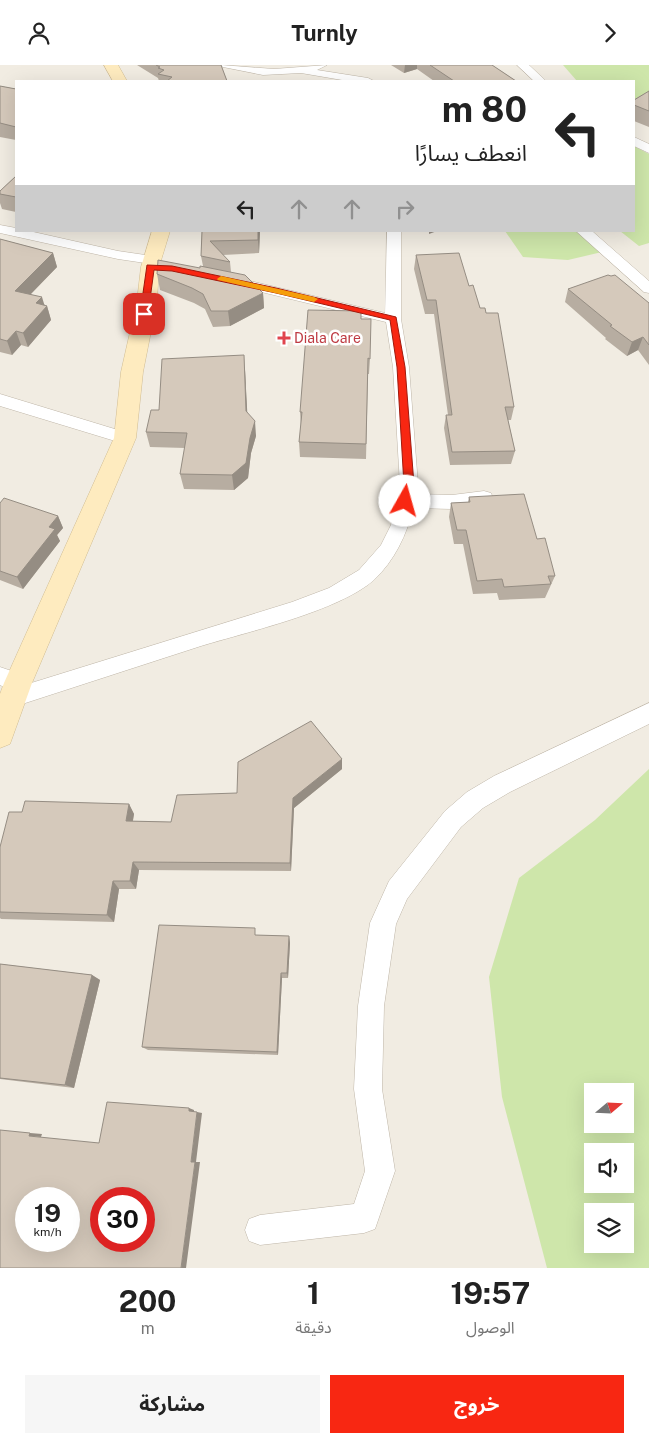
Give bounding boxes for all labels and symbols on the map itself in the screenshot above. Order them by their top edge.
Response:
pin [123,293,165,335]
place label: Diala Care [294,330,361,346]
marker: Diala Care [278,332,290,344]
position arrow [378,474,430,526]
north arrow [584,1083,634,1133]
speed limit sign: 30 [90,1187,155,1252]

